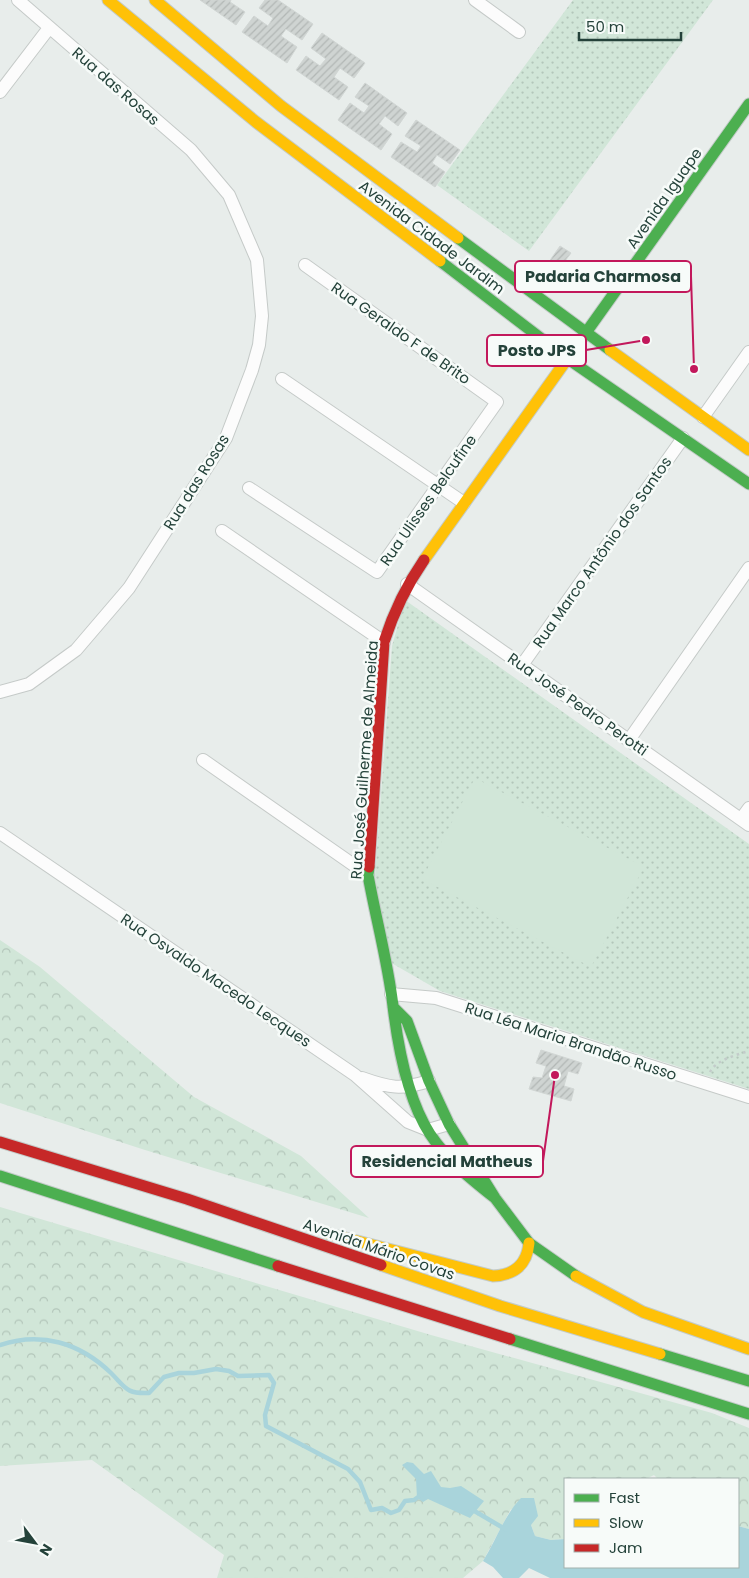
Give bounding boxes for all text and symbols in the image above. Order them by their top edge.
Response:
scale bar [579,10,682,42]
text: 50 m [586,16,624,37]
street label: Rua das Rosas [68,42,164,130]
street label: Avenida Iguape [621,143,707,253]
street label: Avenida Cidade Jardim [355,175,509,299]
callout: Padaria Charmosa [515,261,691,292]
text: Padaria Charmosa [525,265,681,288]
street label: Rua Geraldo F de Brito [327,277,475,389]
callout: Posto JPS [487,335,586,366]
text: Posto JPS [498,339,576,362]
street label: Rua das Rosas [158,430,234,534]
street label: Rua Ulisses Belcufine [375,430,481,570]
street label: Rua Marco Antônio dos Santos [528,452,676,652]
street label: Rua José Guilherme de Almeida [345,640,383,880]
street label: Rua José Pedro Perotti [504,648,652,760]
street label: Rua Osvaldo Macedo Lecques [117,908,315,1052]
street label: Rua Léa Maria Brandão Russo [462,997,680,1085]
callout: Residencial Matheus [351,1146,543,1177]
text: Residencial Matheus [361,1150,533,1173]
street label: Avenida Mário Covas [300,1213,458,1285]
legend [564,1478,739,1568]
text: Fast [609,1487,640,1508]
text: Slow [609,1512,644,1533]
north arrow [10,1518,60,1568]
text: Jam [609,1537,643,1558]
text: N [35,1540,57,1560]

